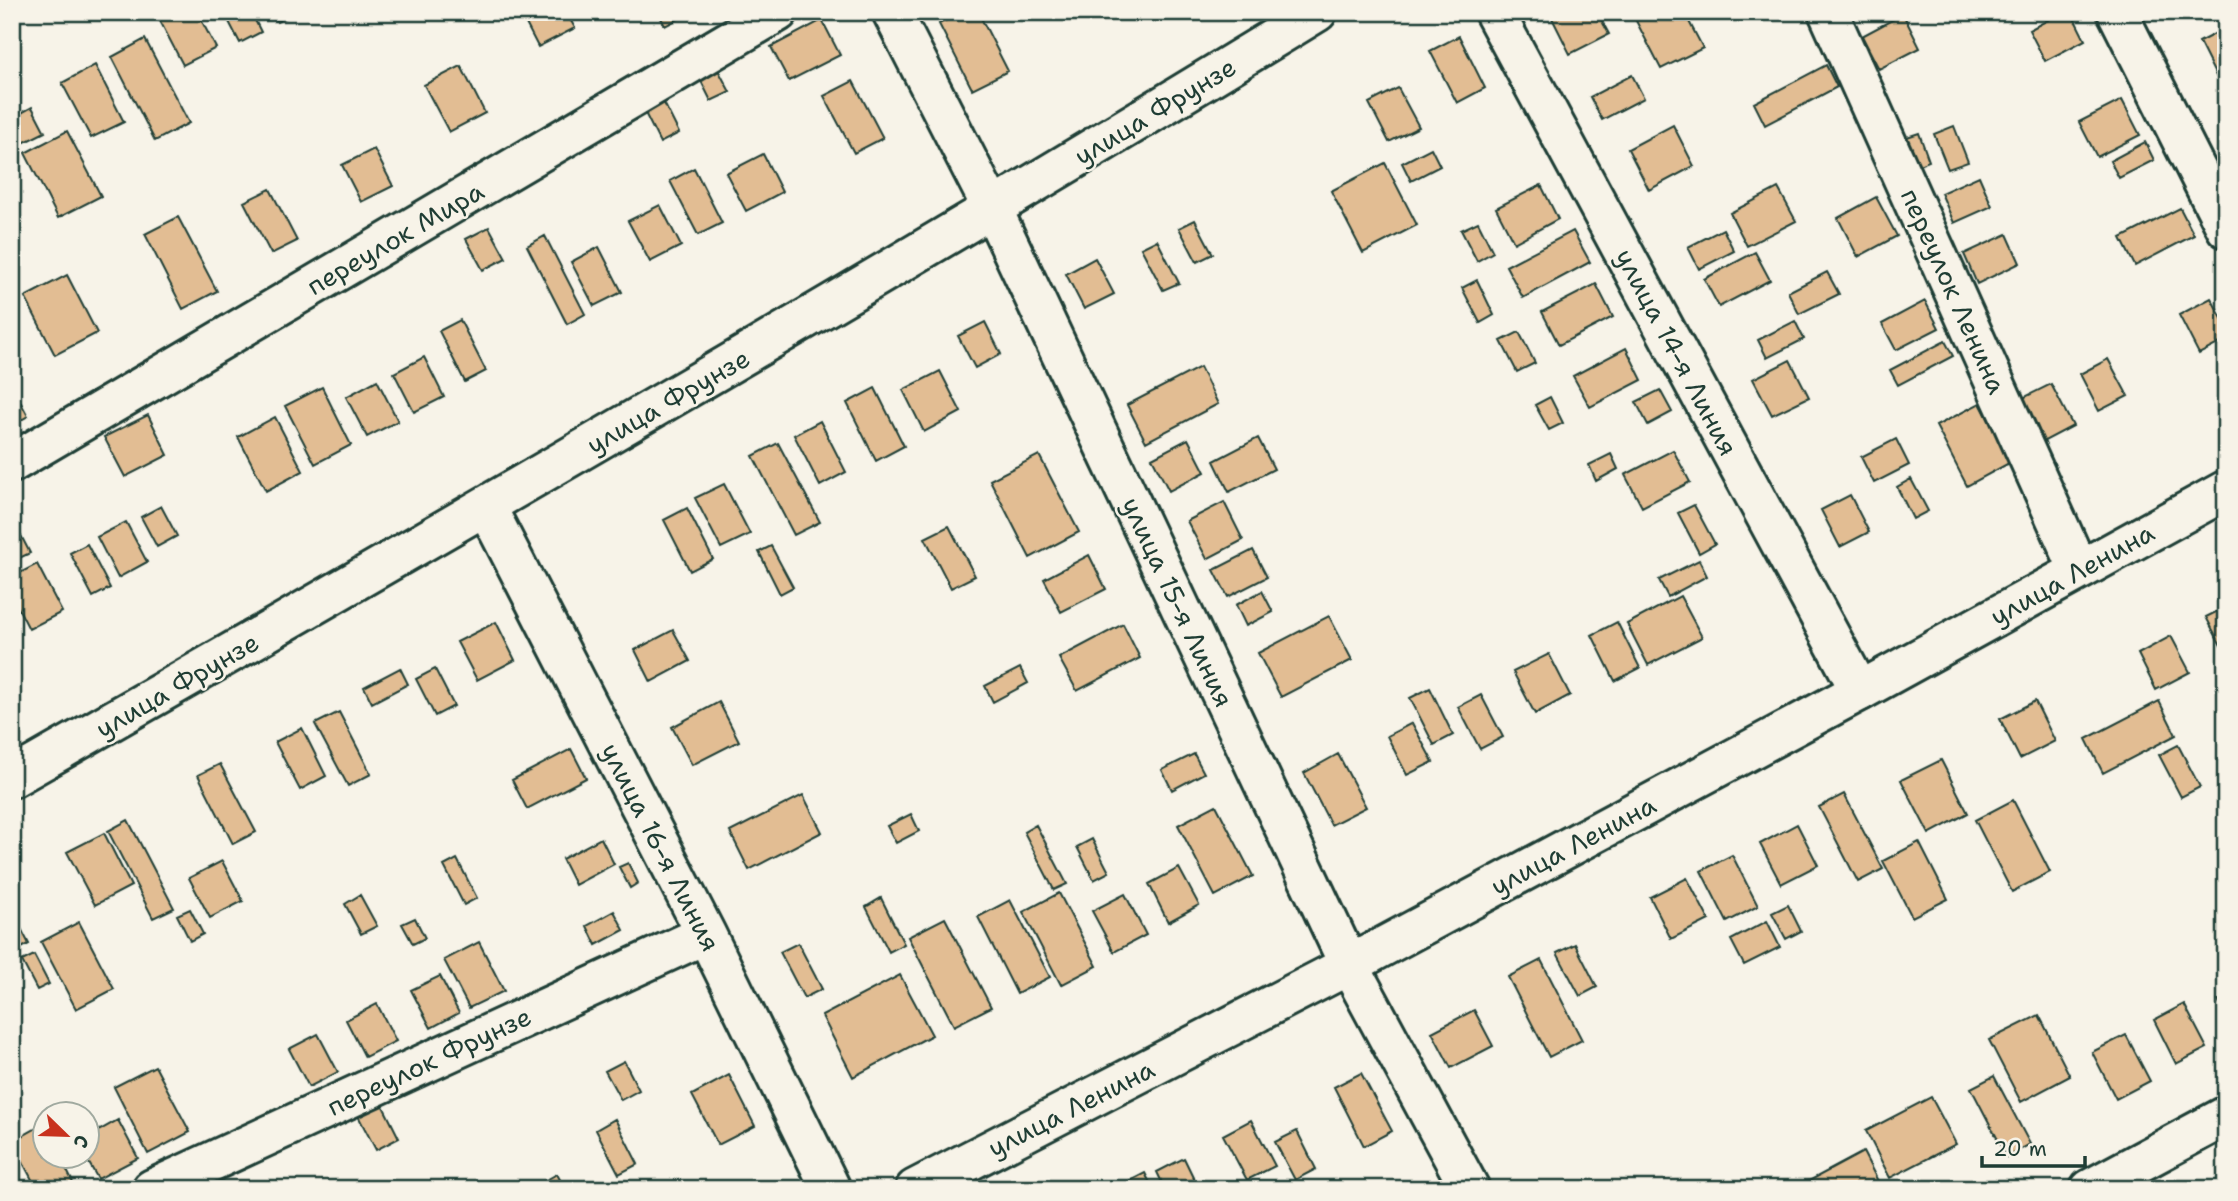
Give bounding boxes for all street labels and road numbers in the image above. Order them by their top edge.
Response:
street label: улица Фрунзе [1068,49,1242,173]
street label: переулок Мира [300,173,490,303]
street label: переулок Ленина [1893,183,2015,399]
street label: улица 14-я Линия [1608,242,1746,462]
street label: улица Фрунзе [580,340,756,462]
street label: улица 15-я Линия [1114,491,1242,713]
street label: улица Ленина [1984,514,2160,634]
street label: улица Фрунзе [89,624,265,746]
street label: улица 16-я Линия [593,737,729,957]
street label: улица Ленина [1484,787,1662,903]
street label: переулок Фрунзе [321,998,537,1124]
street label: улица Ленина [982,1051,1160,1165]

